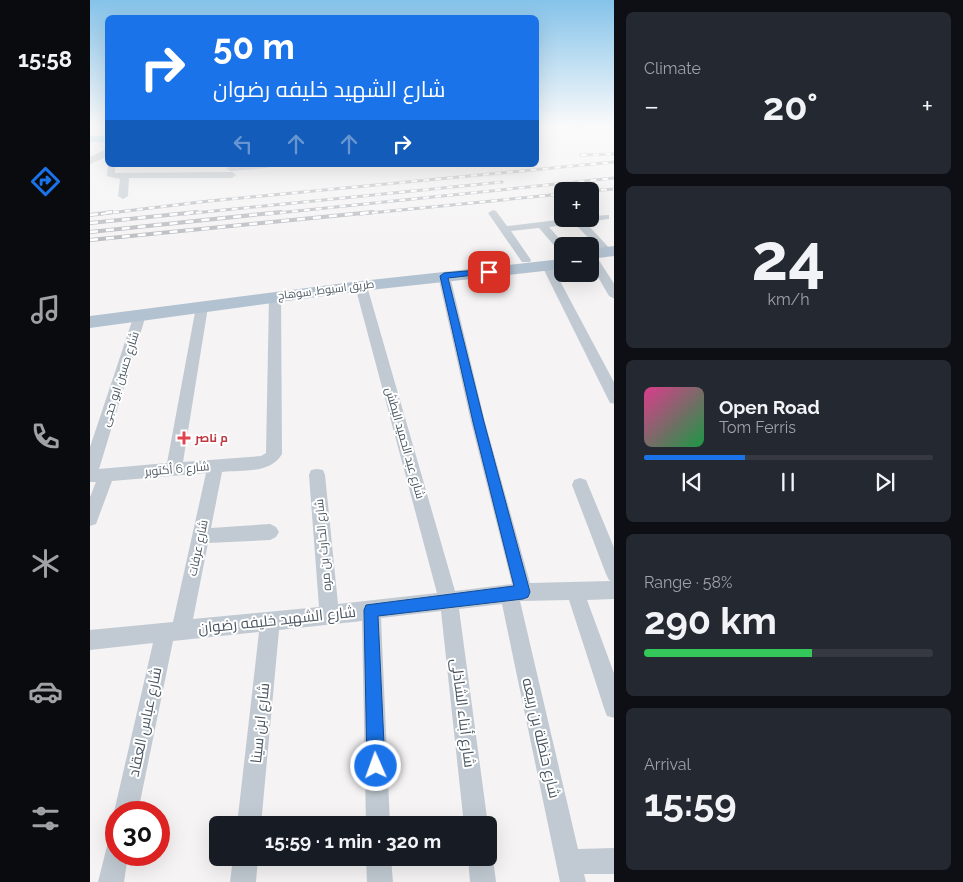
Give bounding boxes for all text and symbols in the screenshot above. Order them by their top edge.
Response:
text: 50 m [213,26,295,67]
icon: right [130,35,195,100]
text: 15:58 [18,46,72,72]
text: Climate [644,59,701,78]
text: شارع الشهيد خليفه رضوان [213,76,445,102]
text: 20° [763,84,818,129]
text: − [644,90,659,123]
text: + [921,90,933,123]
icon: left [229,130,257,158]
icon: ahead [282,130,310,158]
icon: ahead [335,130,363,158]
icon: right [388,130,416,158]
icon: directions [28,164,63,199]
map controls [554,182,599,282]
button: + [554,182,599,227]
text: 24 [752,219,825,295]
button: − [554,237,599,282]
pin [468,251,510,293]
icon: arrive [475,258,503,286]
street label: طريق اسيوط, سوهاج [277,278,375,303]
text: km/h [767,290,810,309]
icon: music [28,292,63,327]
street label: شارع حسين ابو حجى [98,330,143,429]
street label: شارع عبد الحميد البطش [381,386,428,501]
text: Open Road [719,396,820,418]
text: Tom Ferris [719,418,796,437]
icon: phone [28,419,63,454]
marker: م ناصر [177,431,191,445]
place label: م ناصر [194,431,228,446]
street label: شارع 6 أكتوبر [143,458,210,480]
icon: previous [678,468,706,496]
icon: pause [774,468,802,496]
icon: next [871,468,899,496]
street label: شارع الحارث بن مره [312,498,335,592]
street label: شارع عرفات [185,518,212,578]
icon: climate [28,546,63,581]
text: Range · 58% [644,573,732,592]
text: 290 km [644,598,777,643]
street label: شارع الشهيد خليفه رضوان [197,603,357,639]
street label: شارع أبناء الشاذلى [445,657,480,769]
street label: شارع عباس العقاد [125,666,167,779]
icon: car [28,674,63,709]
street label: شارع حنظلة بن ربيعه [516,676,564,800]
street label: شارع ابن سينا [247,682,275,764]
position arrow [349,739,401,791]
text: Arrival [644,755,691,774]
text: 15:59 [644,780,737,825]
icon: filters [28,801,63,836]
speed limit sign: 30 [105,801,170,866]
text: 15:59 · 1 min · 320 m [265,830,441,852]

